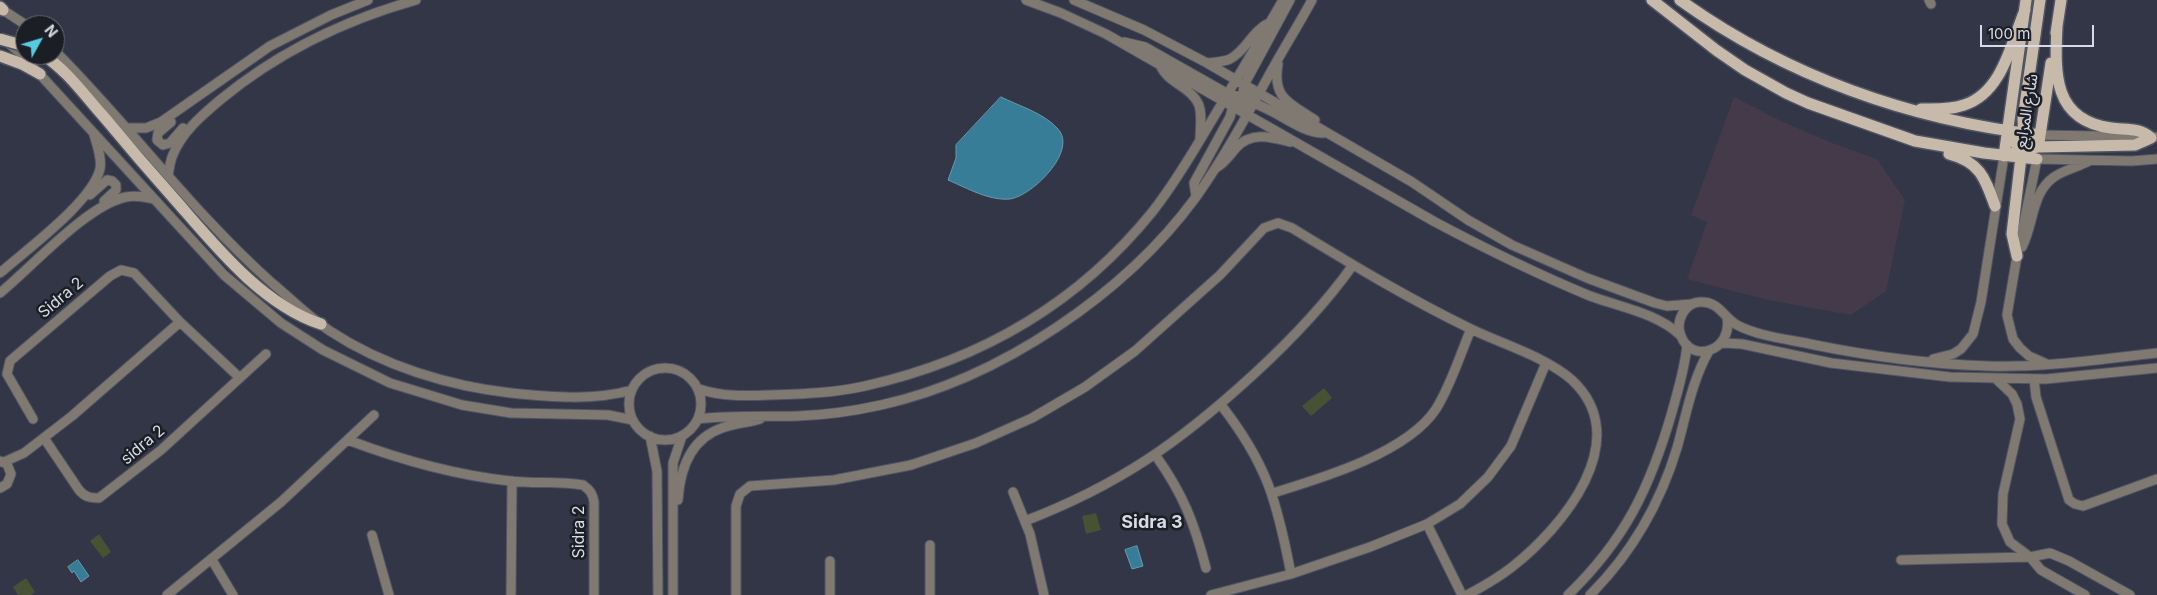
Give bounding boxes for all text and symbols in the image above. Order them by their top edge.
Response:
north arrow [15,15,65,65]
scale bar [1982,15,2096,47]
text: N [41,21,61,40]
text: 100 m [1988,24,2030,43]
street label: شارع المرابع [2012,72,2042,150]
street label: Sidra 2 [34,274,88,322]
street label: sidra 2 [117,421,169,469]
street label: Sidra 2 [569,505,589,559]
district label: Sidra 3 [1121,512,1183,534]

